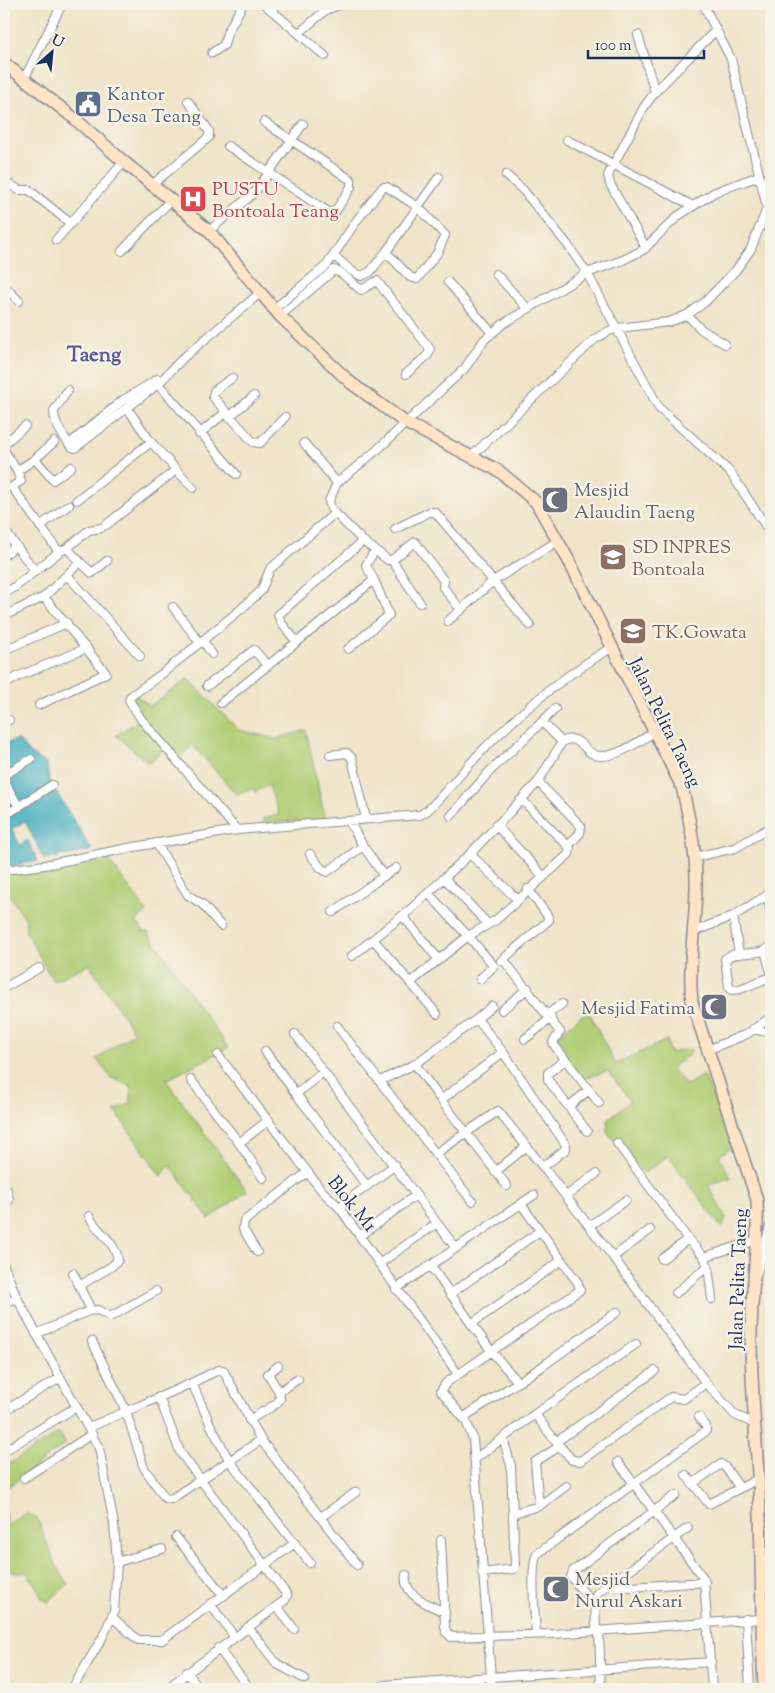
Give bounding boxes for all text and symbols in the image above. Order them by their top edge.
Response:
north arrow [28,28,78,78]
scale bar [588,28,704,60]
text: U [47,31,67,54]
text: 100 m [595,36,632,57]
place label: Kantor Desa Teang [107,82,201,131]
public building icon: Kantor Desa Teang [73,89,103,119]
place label: PUSTU Bontoala Teang [212,177,339,226]
hospital icon: PUSTU Bontoala Teang [178,184,208,214]
district label: Taeng [67,341,122,371]
place label: Mesjid Alaudin Taeng [574,478,695,527]
mosque icon: Mesjid Alaudin Taeng [540,485,570,515]
place label: SD INPRES Bontoala [632,535,731,584]
school or university icon: SD INPRES Bontoala [598,542,628,572]
school or university icon: TK.Gowata [618,616,648,646]
place label: TK.Gowata [652,620,747,647]
street label: Jalan Pelita Taeng [620,653,707,793]
mosque icon: Mesjid Fatima [699,992,729,1022]
place label: Mesjid Fatima [581,996,695,1023]
street label: Blok M1 [320,1171,383,1239]
street label: Jalan Pelita Taeng [724,1208,755,1351]
place label: Mesjid Nurul Askari [575,1567,683,1616]
mosque icon: Mesjid Nurul Askari [541,1574,571,1604]

